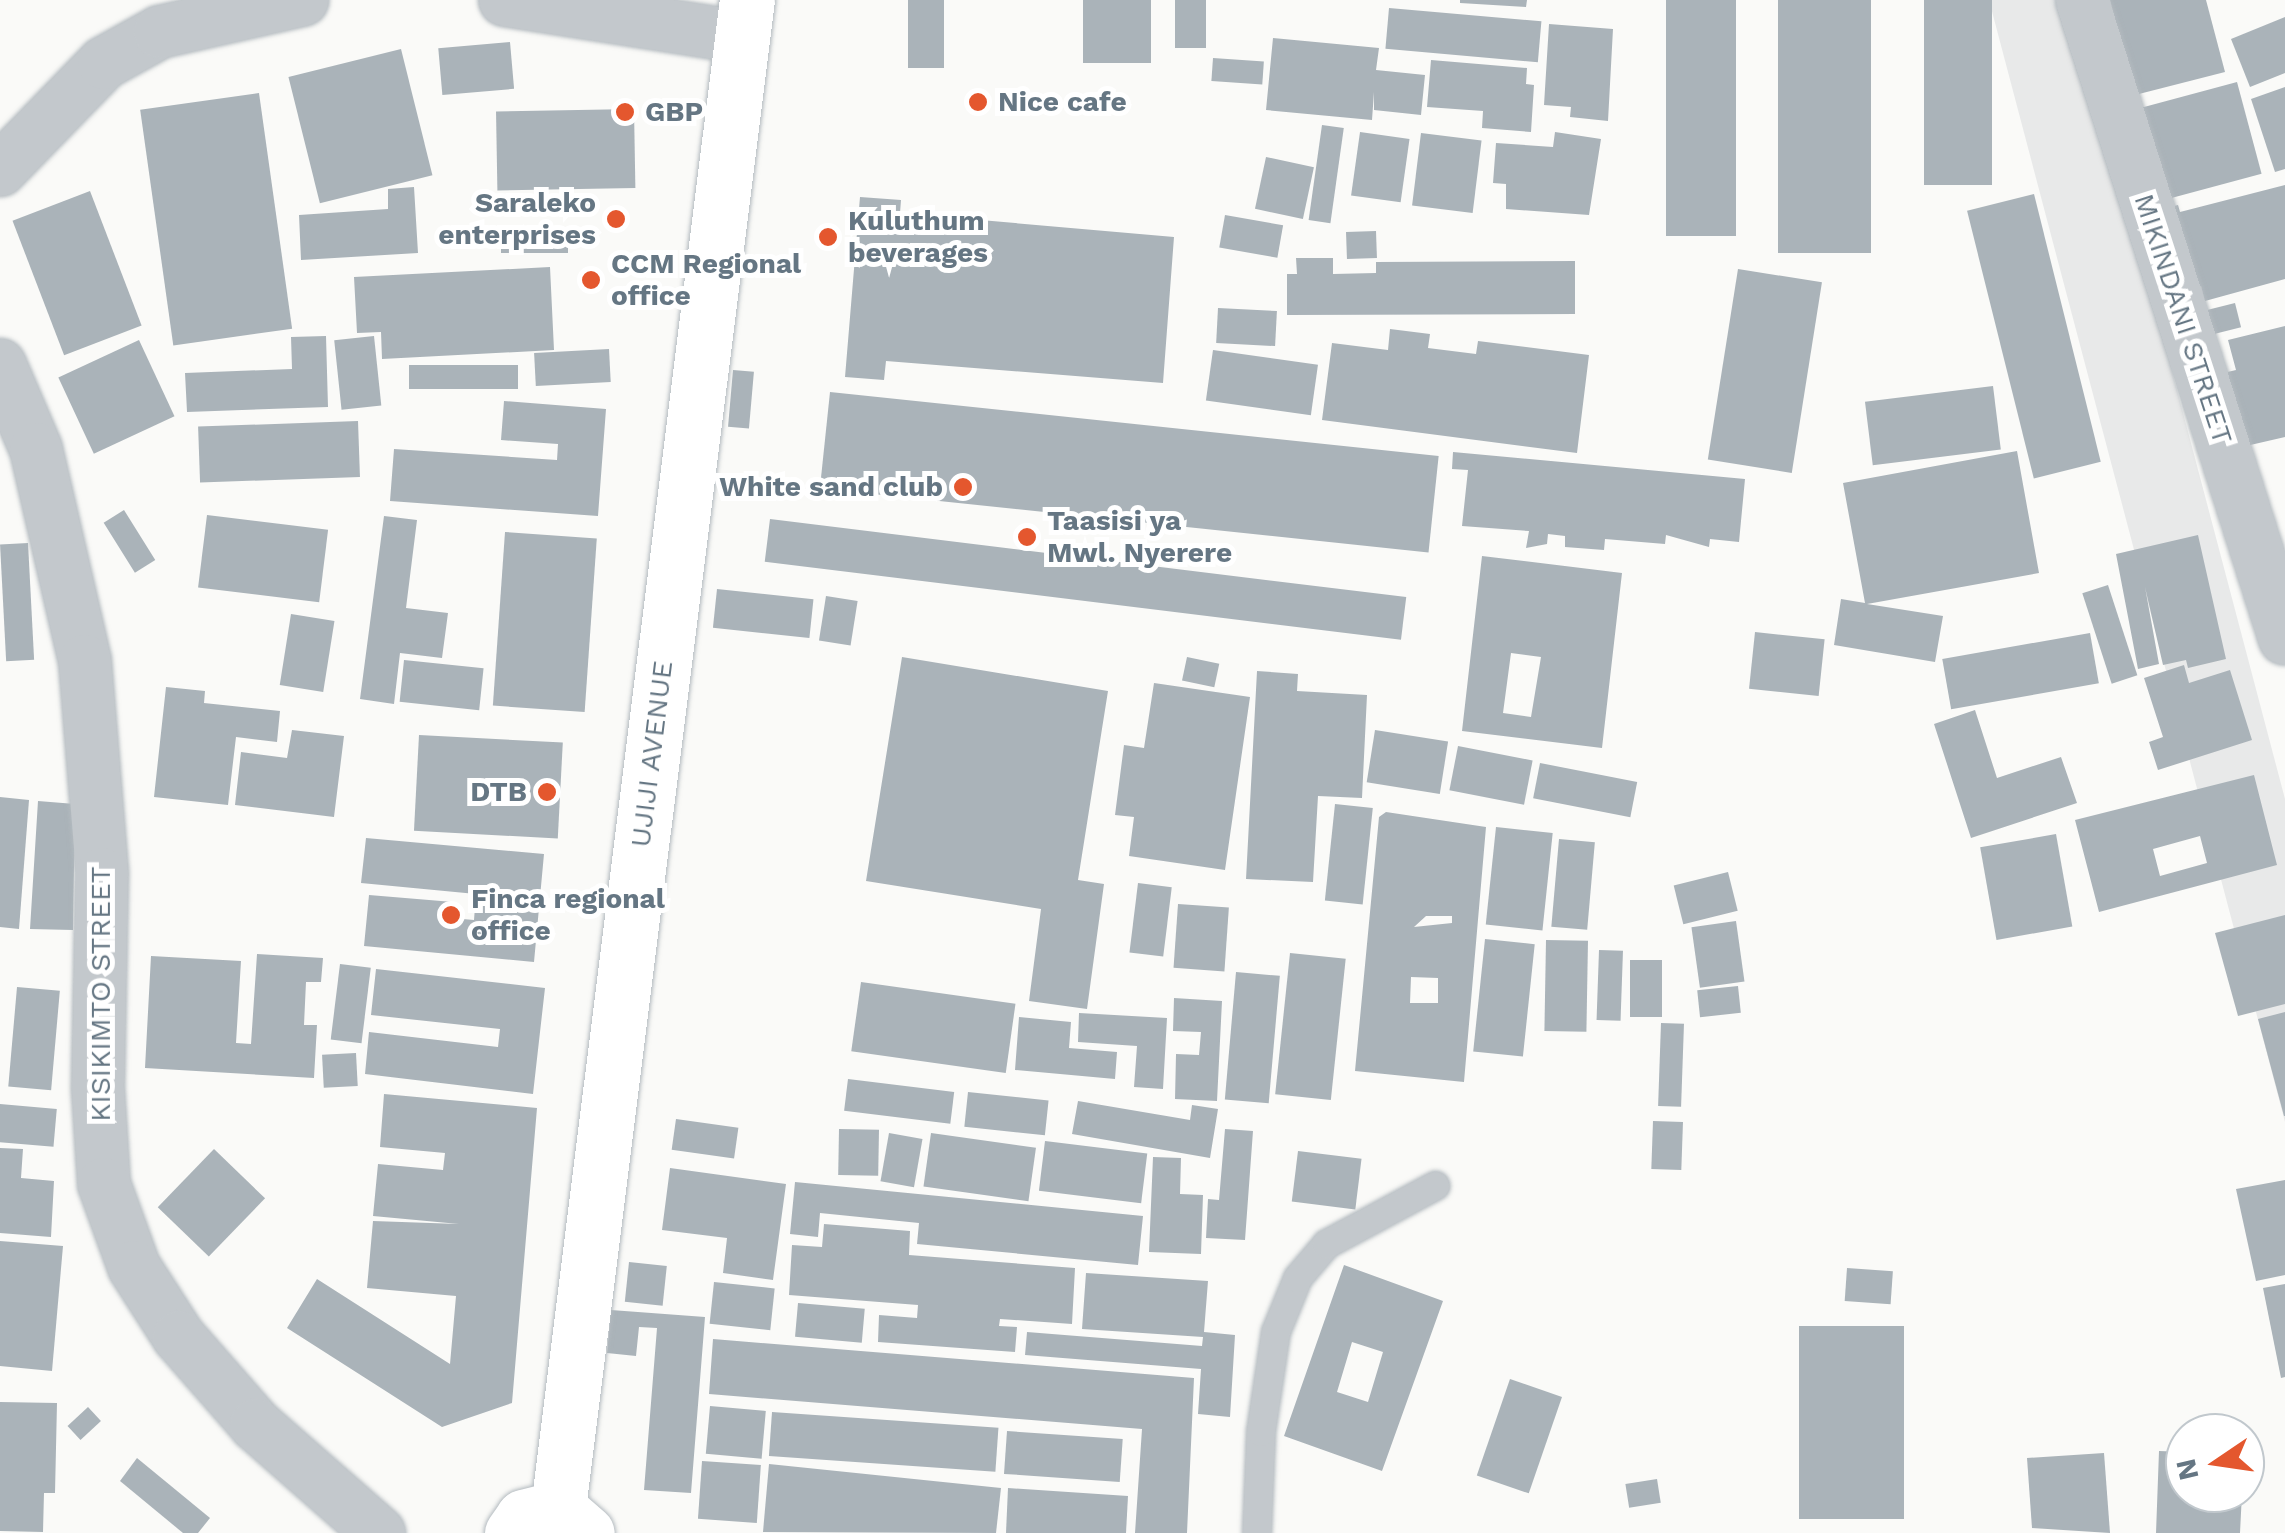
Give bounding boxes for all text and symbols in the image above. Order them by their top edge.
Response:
place label: Nice cafe [998,85,1127,119]
marker: Nice cafe [967,91,989,113]
place label: GBP [645,95,703,129]
marker: GBP [614,101,636,123]
place label: Saraleko enterprises [438,186,596,252]
street label: MIKINDANI STREET [2127,190,2239,448]
place label: Kuluthum beverages [848,204,988,270]
marker: Saraleko enterprises [605,208,627,230]
marker: Kuluthum beverages [817,226,839,248]
place label: CCM Regional office [611,247,801,313]
marker: CCM Regional office [580,269,602,291]
place label: White sand club [719,470,943,504]
marker: White sand club [952,476,974,498]
place label: Taasisi ya Mwl. Nyerere [1047,504,1232,570]
marker: Taasisi ya Mwl. Nyerere [1016,526,1038,548]
street label: UJIJI AVENUE [624,658,680,850]
place label: DTB [470,775,527,809]
marker: DTB [536,781,558,803]
street label: KISIKIMTO STREET [84,866,118,1122]
place label: Finca regional office [471,882,665,948]
marker: Finca regional office [440,904,462,926]
north arrow [2165,1413,2265,1513]
text: N [2169,1456,2206,1483]

